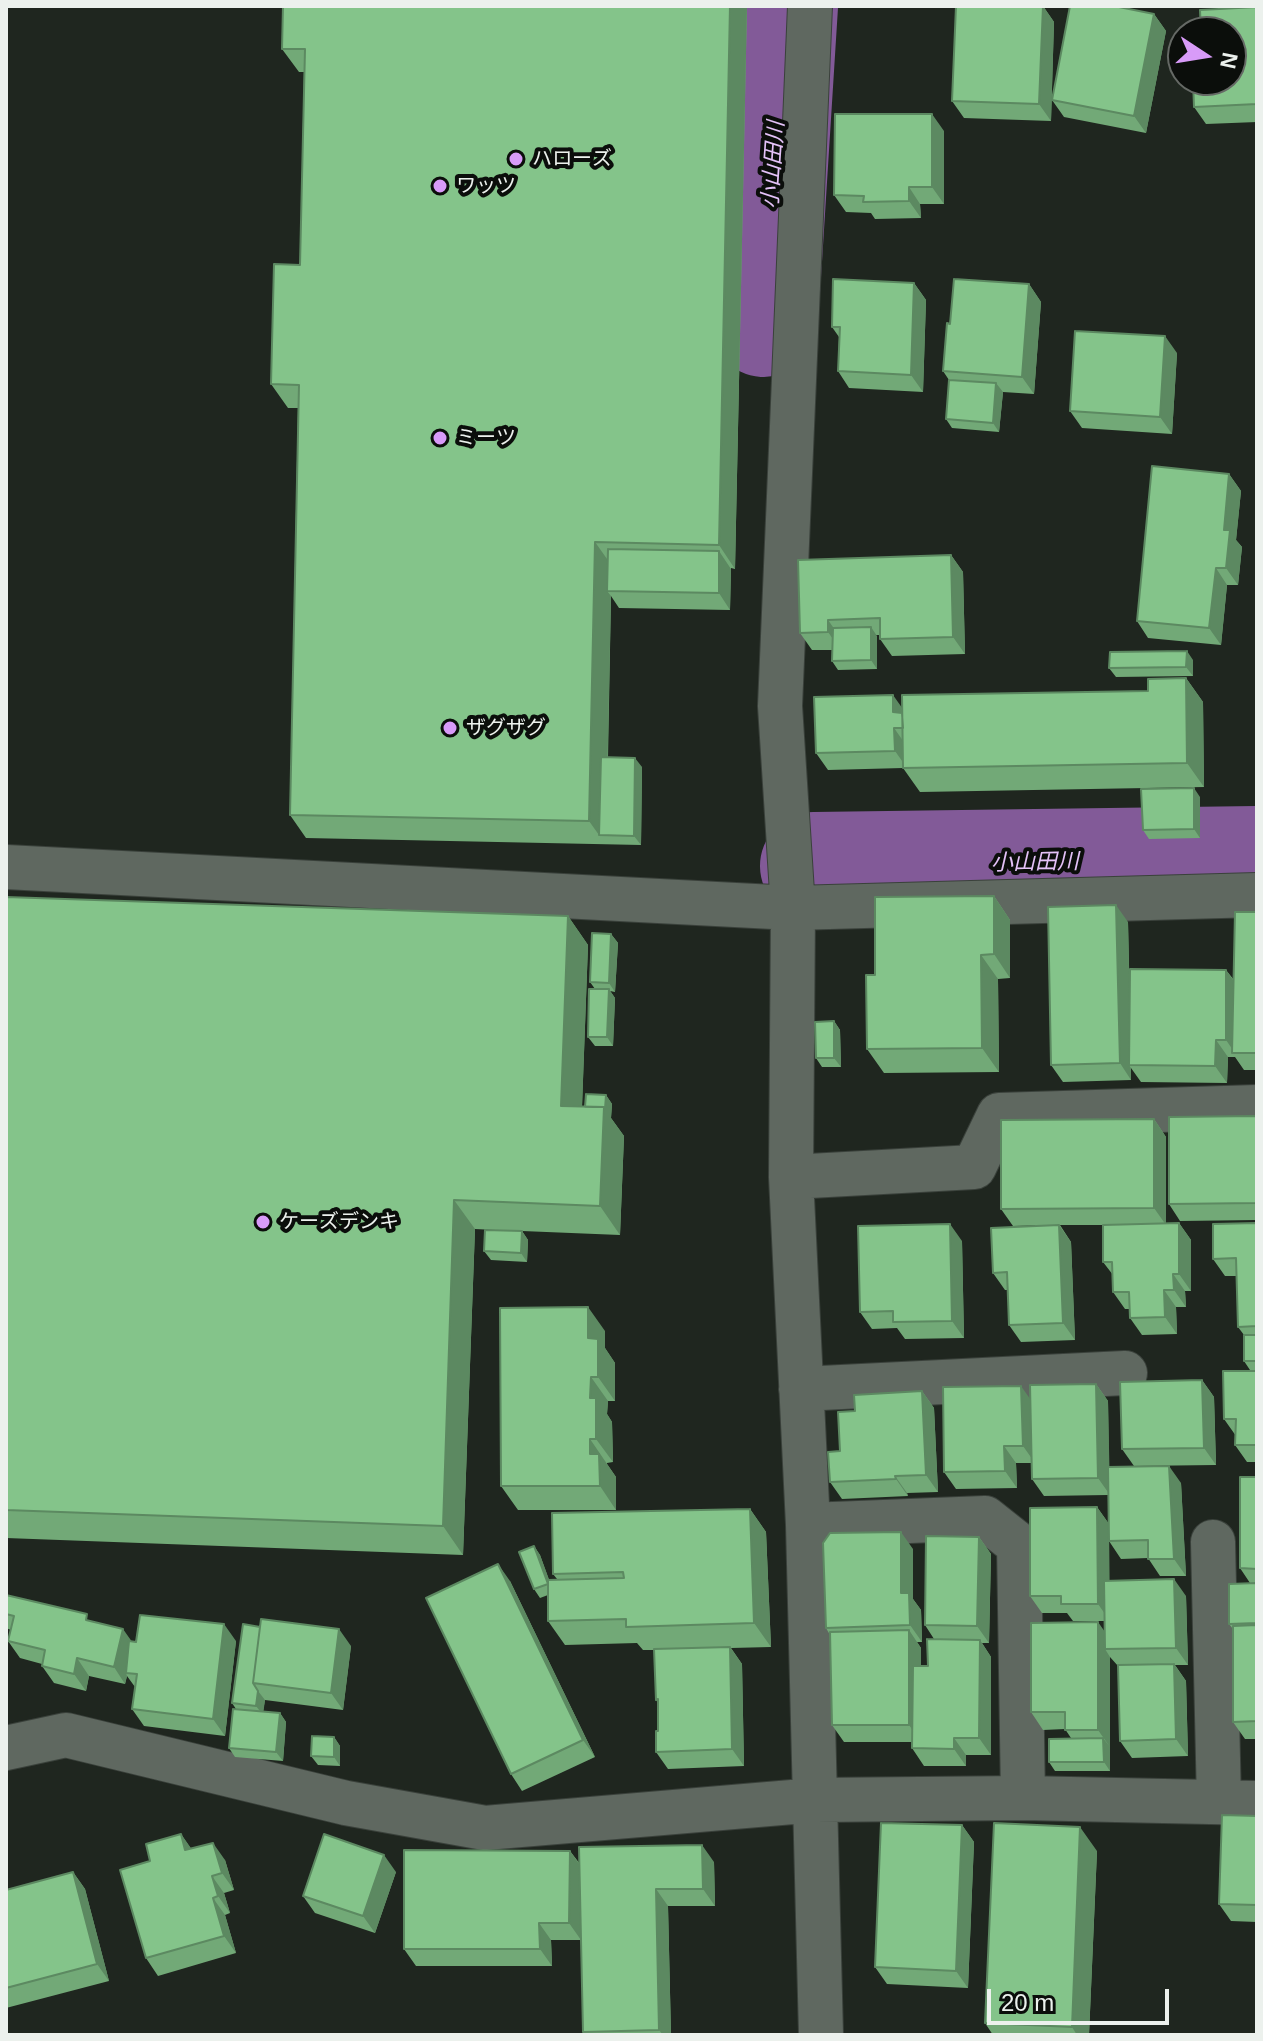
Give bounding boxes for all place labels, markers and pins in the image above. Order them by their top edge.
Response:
place label: ハローズ [532,147,612,171]
marker: ハローズ [507,150,525,168]
place label: ワッツ [456,174,516,198]
marker: ワッツ [431,177,449,195]
place label: ミーツ [456,426,516,450]
marker: ミーツ [431,429,449,447]
place label: ザグザグ [466,716,546,740]
marker: ザグザグ [441,719,459,737]
place label: ケーズデンキ [279,1210,399,1234]
marker: ケーズデンキ [254,1213,272,1231]

